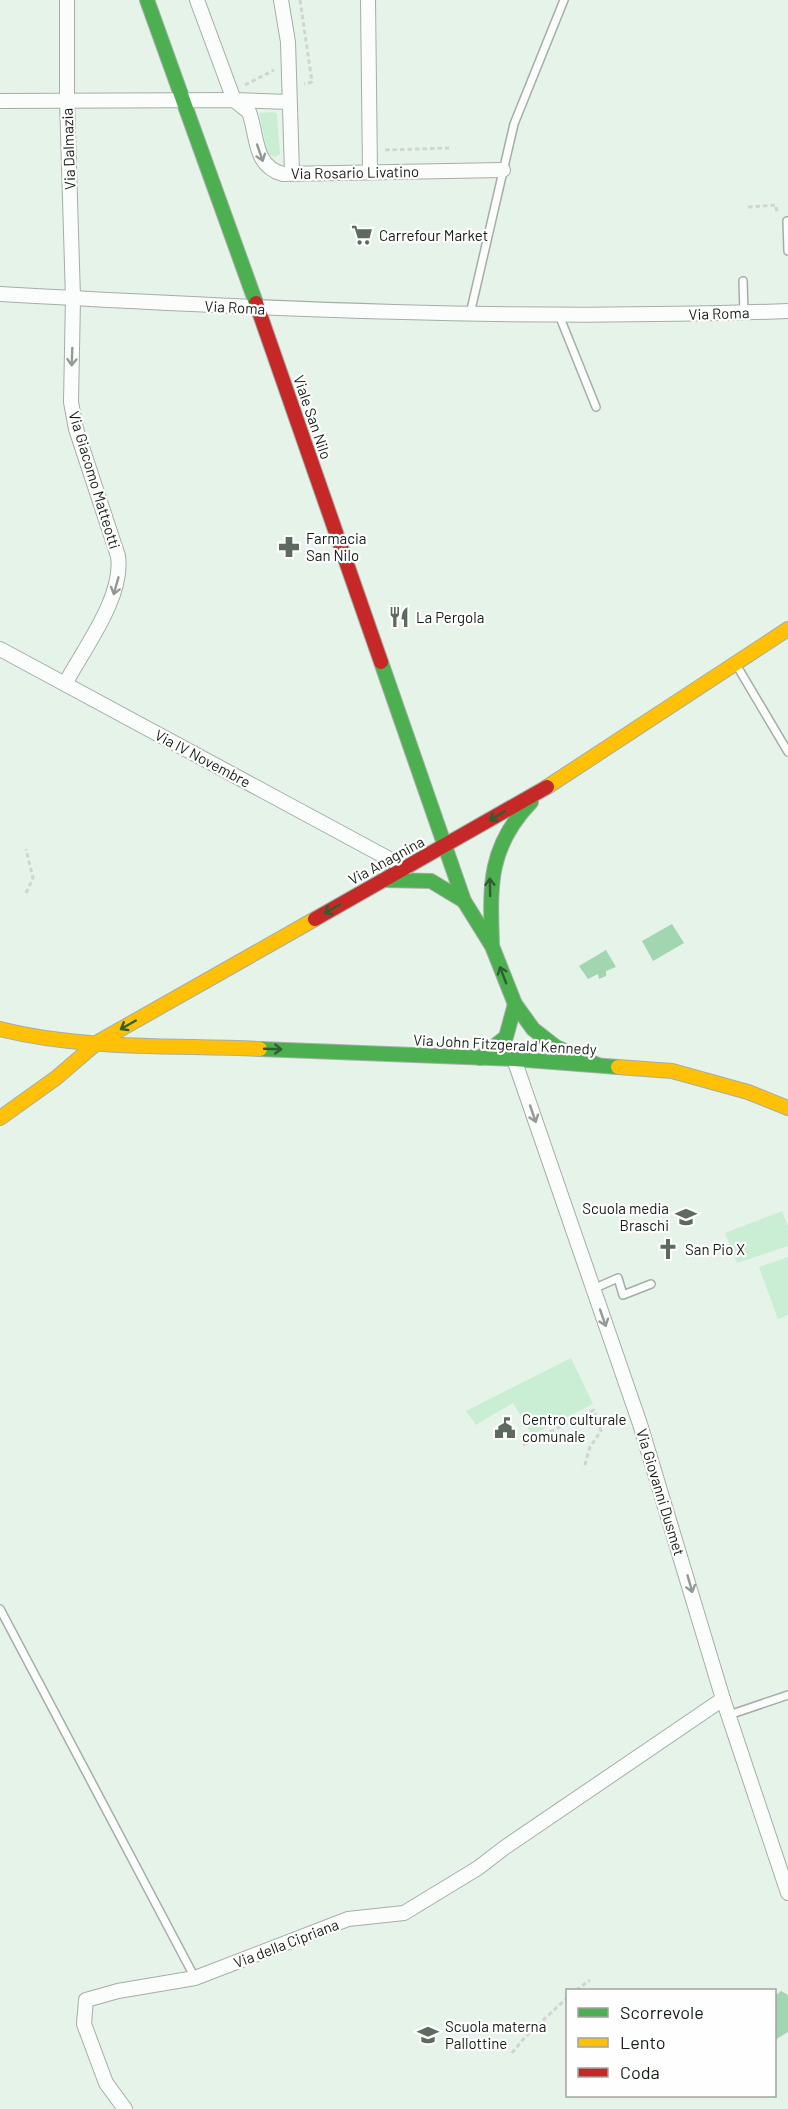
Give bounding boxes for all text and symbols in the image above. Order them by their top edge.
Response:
street label: Via Dalmazia [58,108,78,190]
one-way arrow [255,143,266,162]
street label: Via Rosario Livatino [291,162,419,182]
supermarket icon: Carrefour Market [350,223,374,247]
place label: Carrefour Market [379,226,488,244]
street label: Via Roma [204,296,266,318]
street label: Via Roma [688,303,750,323]
one-way arrow [66,346,77,366]
street label: Viale San Nilo [290,373,336,461]
street label: Via Giacomo Matteotti [65,409,125,551]
place label: Farmacia San Nilo [306,529,367,564]
pharmacy icon: Farmacia San Nilo [277,535,301,559]
one-way arrow [110,576,121,595]
restaurant icon: La Pergola [387,605,411,629]
place label: La Pergola [416,608,484,626]
street label: Via IV Novembre [152,725,254,791]
one-way arrow [489,810,506,822]
street label: Via Anagnina [345,832,427,888]
one-way arrow [484,878,496,898]
one-way arrow [324,903,341,915]
one-way arrow [497,966,508,985]
one-way arrow [120,1019,137,1031]
street label: Via John Fitzgerald Kennedy [413,1030,597,1058]
one-way arrow [263,1044,283,1055]
one-way arrow [528,1104,539,1123]
place label: Scuola media Braschi [582,1199,669,1234]
school or university icon: Scuola media Braschi [674,1205,698,1229]
church icon: San Pio X [656,1237,680,1261]
place label: San Pio X [685,1240,745,1258]
one-way arrow [599,1308,610,1327]
place label: Centro culturale comunale [522,1410,627,1445]
public building icon: Centro culturale comunale [493,1416,517,1440]
street label: Via Giovanni Dusmet [633,1426,689,1558]
one-way arrow [685,1574,696,1593]
street label: Via della Cipriana [231,1915,341,1971]
legend [566,1989,776,2097]
text: Scorrevole [620,2001,704,2023]
place label: Scuola materna Pallottine [445,2017,546,2052]
school or university icon: Scuola materna Pallottine [416,2023,440,2047]
text: Lento [620,2031,666,2053]
text: Coda [620,2061,660,2083]

